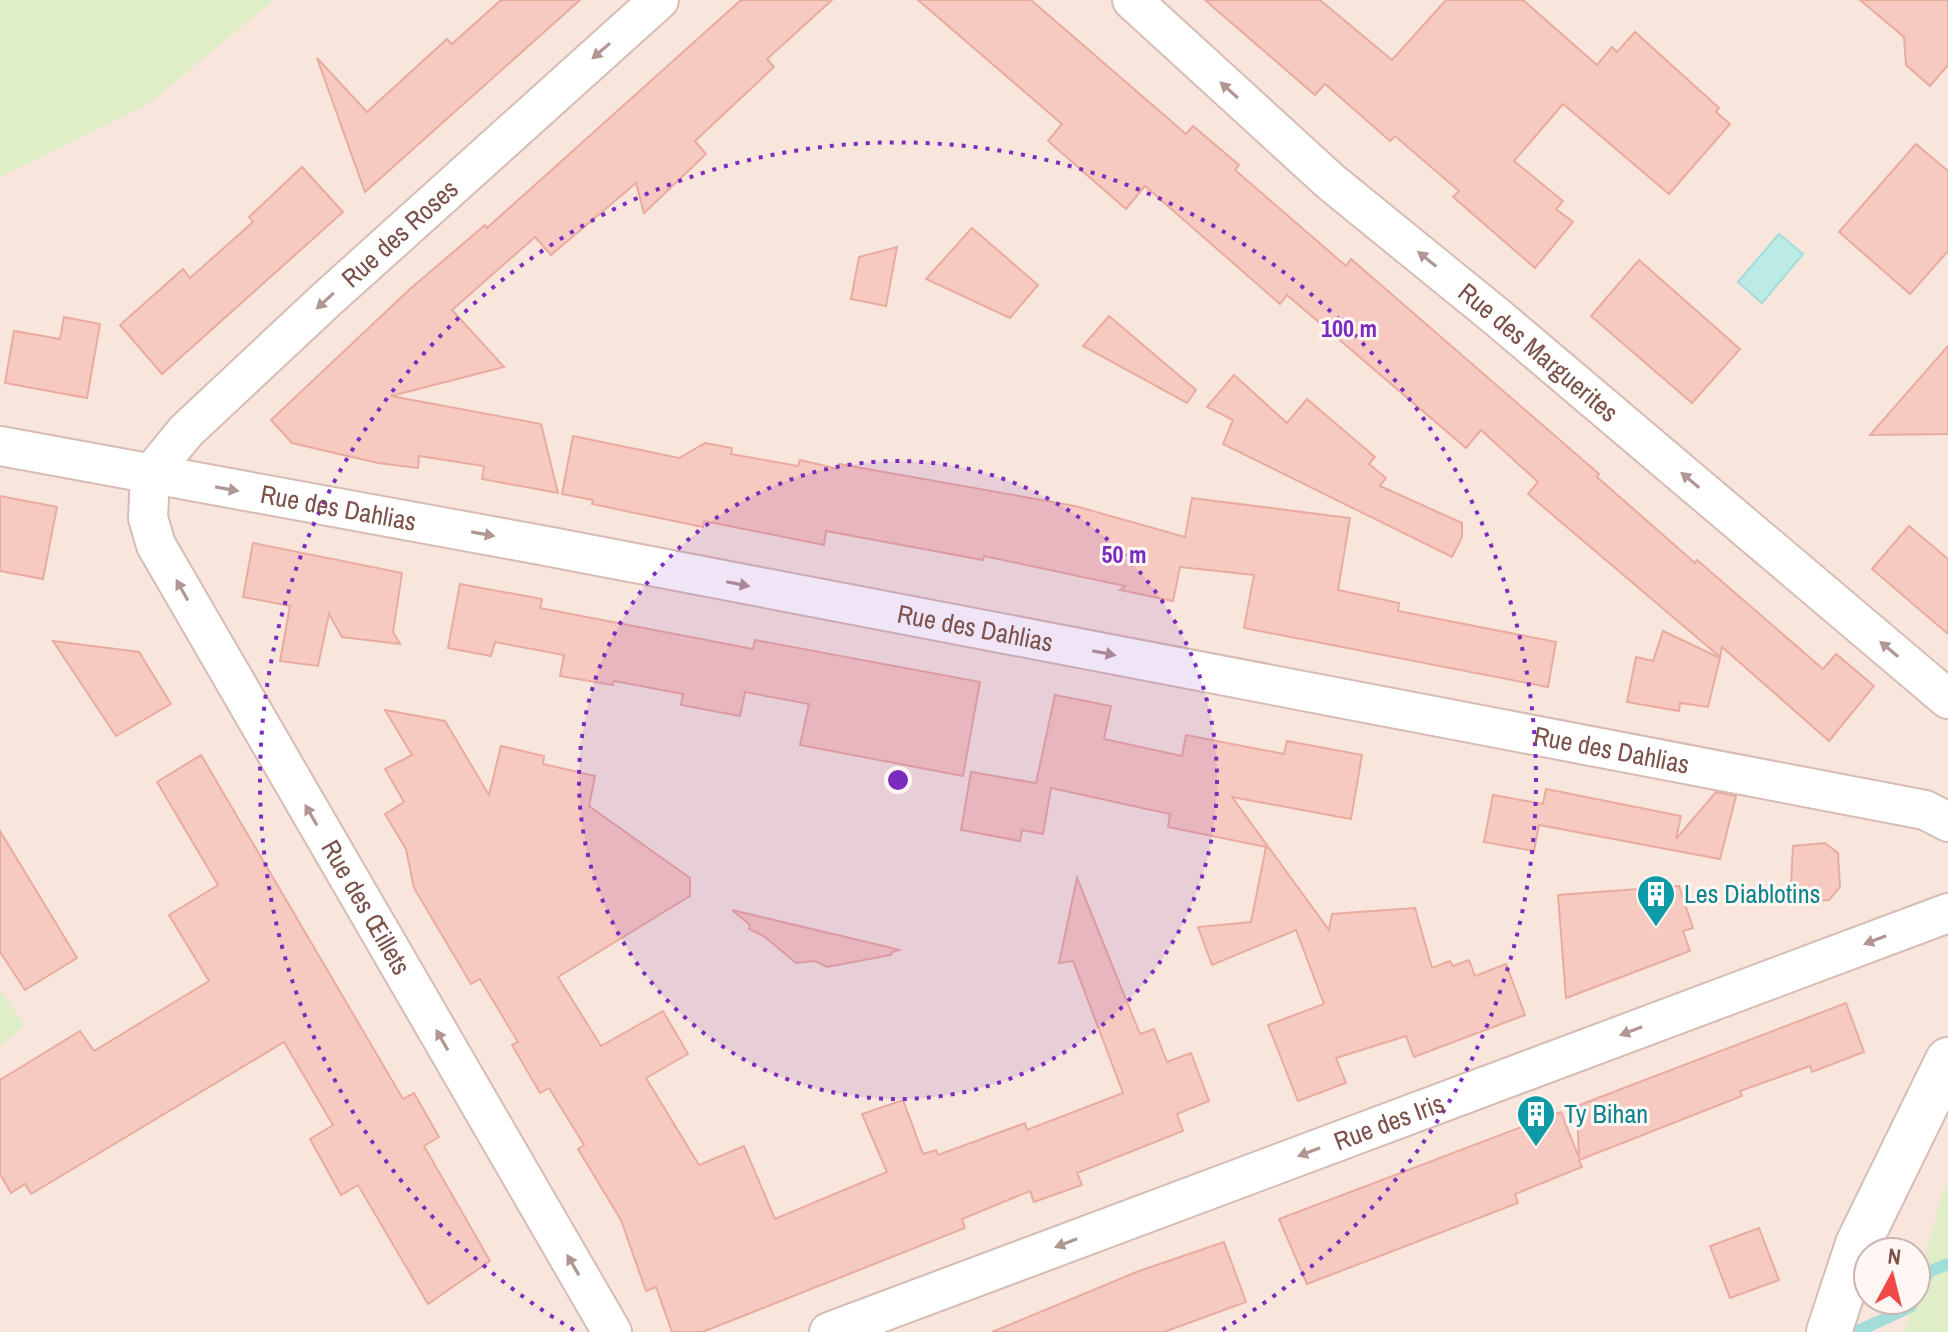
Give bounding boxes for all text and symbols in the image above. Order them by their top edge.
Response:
one-way arrow [591,42,610,60]
one-way arrow [1220,82,1239,100]
street label: Rue des Roses [334,171,465,295]
one-way arrow [1417,252,1437,268]
street label: Rue des Marguerites [1451,274,1626,429]
one-way arrow [316,292,335,310]
text: 100 m [1321,312,1377,344]
one-way arrow [1681,472,1701,489]
street label: Rue des Dahlias [258,476,419,539]
one-way arrow [215,483,240,495]
one-way arrow [471,529,496,541]
text: 50 m [1102,538,1146,570]
one-way arrow [726,578,751,590]
one-way arrow [175,579,189,601]
street label: Rue des Dahlias [894,596,1056,660]
one-way arrow [1879,641,1899,658]
one-way arrow [1092,647,1117,659]
street label: Rue des Dahlias [1531,717,1692,782]
centre of rings [884,766,912,794]
one-way arrow [304,804,318,827]
street label: Rue des Œillets [313,833,419,981]
building icon: Les Diablotins [1635,873,1677,928]
place label: Les Diablotins [1684,876,1820,911]
one-way arrow [1863,934,1887,947]
one-way arrow [1619,1025,1643,1038]
one-way arrow [435,1029,449,1051]
street label: Rue des Iris [1329,1085,1449,1158]
building icon: Ty Bihan [1515,1093,1557,1148]
place label: Ty Bihan [1564,1096,1648,1131]
one-way arrow [1297,1146,1321,1159]
north arrow [1852,1236,1932,1316]
one-way arrow [1054,1237,1078,1250]
text: N [1886,1240,1903,1272]
one-way arrow [566,1254,580,1276]

